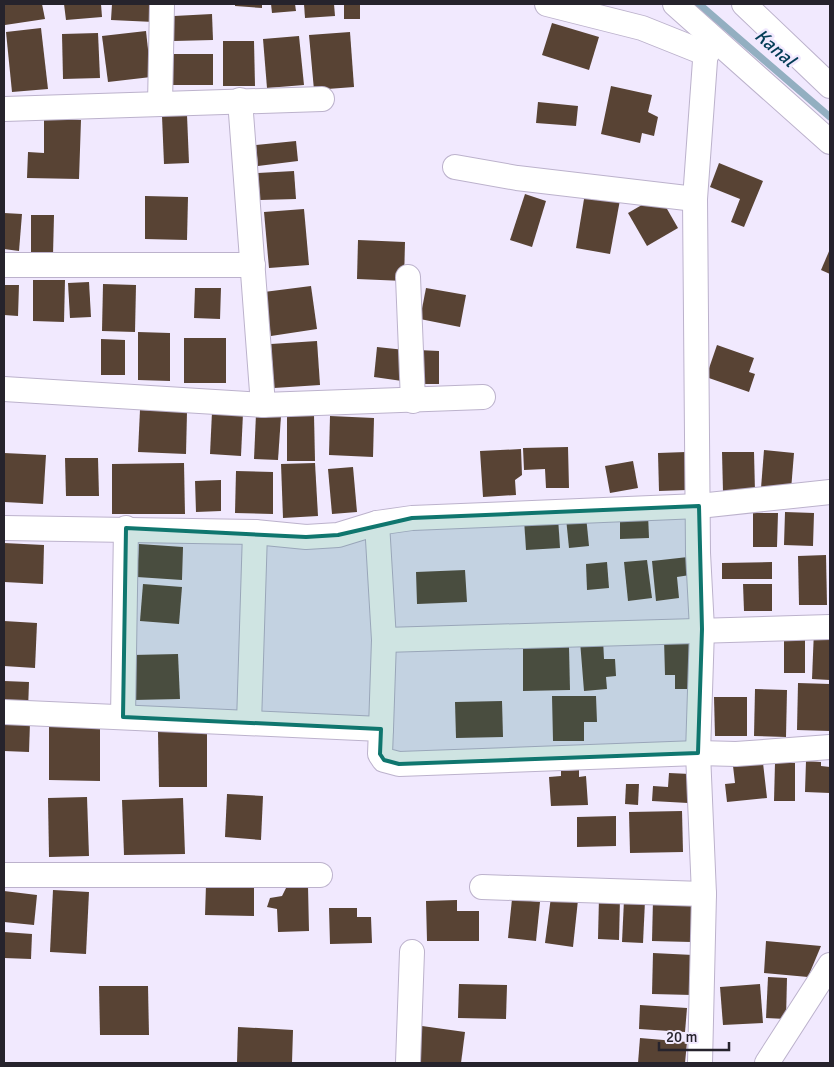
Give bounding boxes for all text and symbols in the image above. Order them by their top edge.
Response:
water label: Kanal [750,24,802,73]
scale bar [659,1020,729,1052]
text: 20 m [666,1028,697,1046]

